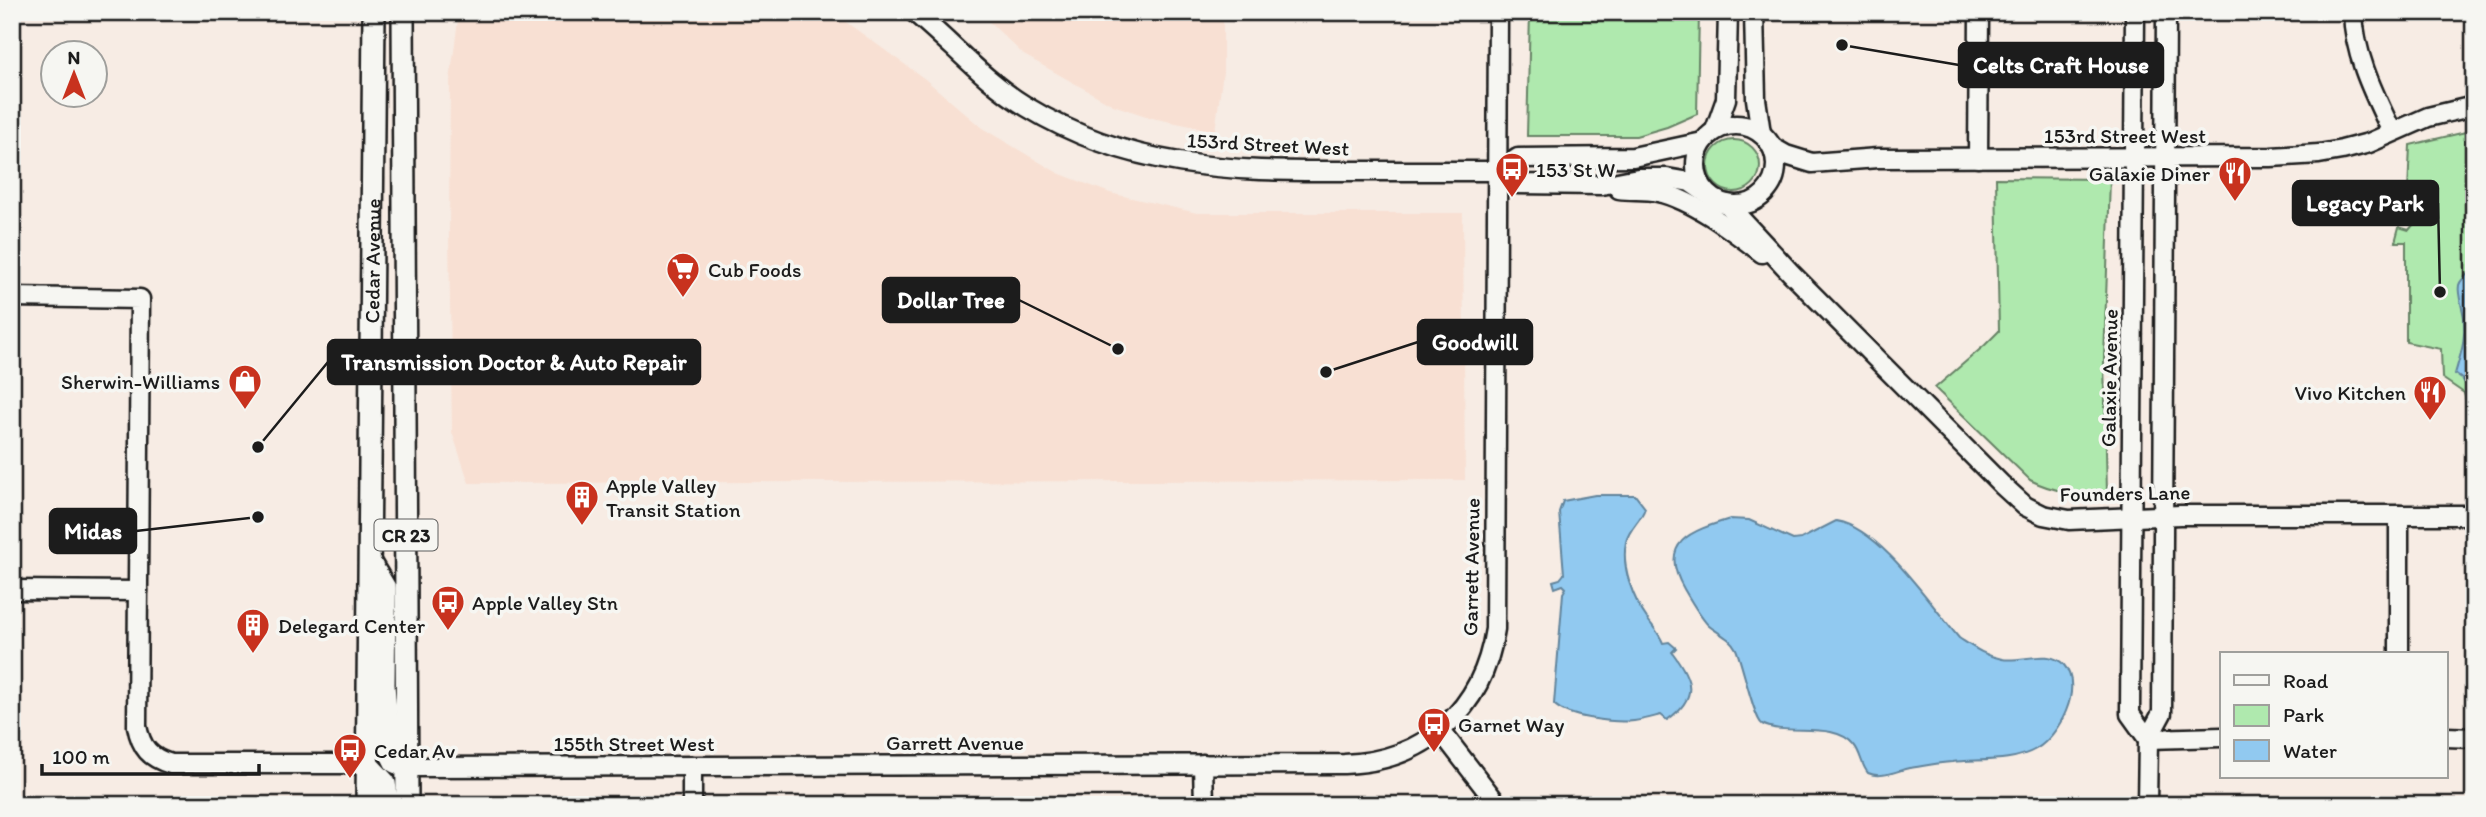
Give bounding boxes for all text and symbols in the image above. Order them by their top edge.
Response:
north arrow [38,38,108,108]
callout: Celts Craft House [1959,43,2163,87]
text: N [68,46,80,69]
text: Celts Craft House [1973,51,2149,79]
street label: 153rd Street West [2044,123,2206,148]
street label: 153rd Street West [1186,127,1350,161]
bus stop icon: 153 St W [1493,150,1531,199]
restaurant icon: Galaxie Diner [2216,154,2254,203]
place label: 153 St W [1536,157,1615,182]
place label: Galaxie Diner [2089,161,2211,186]
callout: Legacy Park [2293,181,2438,225]
text: Legacy Park [2306,189,2424,217]
street label: Cedar Avenue [359,198,385,324]
supermarket icon: Cub Foods [664,250,702,299]
place label: Cub Foods [708,257,801,282]
callout: Dollar Tree [883,278,1019,322]
text: Dollar Tree [897,286,1005,314]
street label: Galaxie Avenue [2095,309,2123,447]
callout: Goodwill [1418,320,1532,364]
text: Goodwill [1432,328,1519,356]
callout: Transmission Doctor & Auto Repair [328,340,700,384]
text: Transmission Doctor & Auto Repair [340,348,688,376]
shop icon: Sherwin-Williams [226,362,264,411]
place label: Sherwin-Williams [61,369,220,394]
restaurant icon: Vivo Kitchen [2411,373,2449,422]
place label: Vivo Kitchen [2294,380,2406,405]
place label: Apple Valley Transit Station [606,473,741,522]
building icon: Apple Valley Transit Station [563,478,601,527]
street label: Founders Lane [2059,479,2191,507]
street label: Garrett Avenue [1457,498,1485,636]
callout: Midas [50,509,136,553]
text: Midas [64,517,122,545]
road number: CR 23 [374,520,438,550]
bus stop icon: Apple Valley Stn [429,583,467,632]
place label: Apple Valley Stn [472,590,618,615]
building icon: Delegard Center [234,606,272,655]
place label: Delegard Center [278,613,426,638]
legend [2220,652,2448,778]
text: Road [2283,668,2329,693]
text: Park [2283,702,2325,727]
bus stop icon: Garnet Way [1415,705,1453,754]
place label: Garnet Way [1458,712,1564,737]
street label: Garrett Avenue [886,730,1024,755]
bus stop icon: Cedar Av [331,731,369,780]
street label: 155th Street West [553,731,715,756]
scale bar [42,733,259,777]
place label: Cedar Av [374,738,456,763]
text: Water [2283,738,2337,763]
text: 100 m [52,744,110,769]

